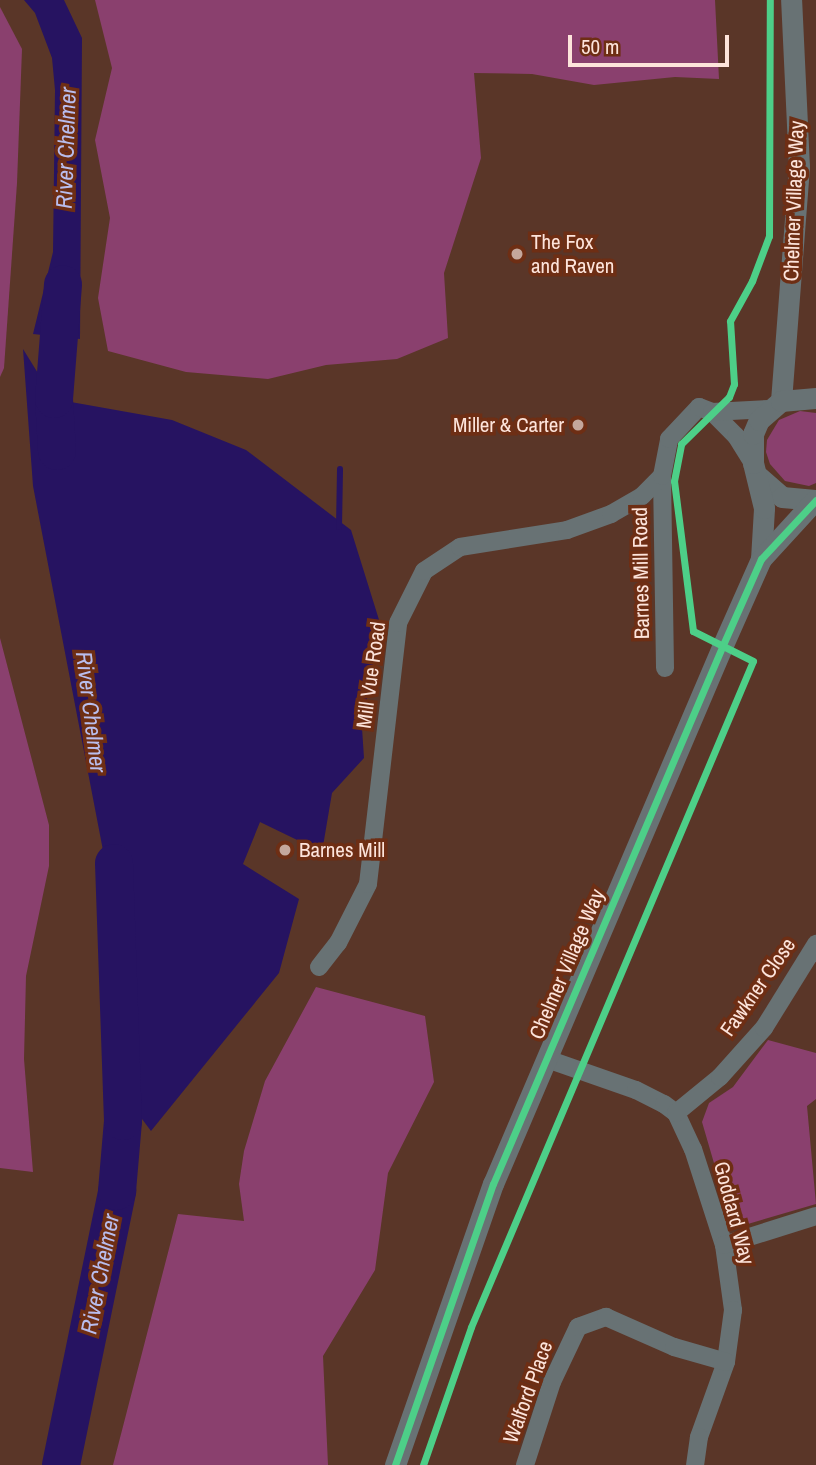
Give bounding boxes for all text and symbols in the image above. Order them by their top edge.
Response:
scale bar [571,21,732,65]
text: 50 m [581,32,619,61]
water label: River Chelmer [50,87,82,209]
street label: Chelmer Village Way [779,120,809,282]
place label: The Fox and Raven [531,229,614,279]
marker: The Fox and Raven [509,246,525,262]
place label: Miller & Carter [453,412,564,438]
marker: Miller & Carter [570,417,586,433]
street label: Barnes Mill Road [627,507,655,639]
street label: Mill Vue Road [351,620,391,730]
water label: River Chelmer [70,650,112,774]
place label: Barnes Mill [299,837,385,863]
marker: Barnes Mill [277,842,293,858]
street label: Chelmer Village Way [524,885,610,1043]
street label: Fawkner Close [715,933,801,1041]
street label: Goddard Way [708,1159,760,1267]
water label: River Chelmer [75,1212,125,1336]
street label: Walford Place [498,1338,558,1446]

